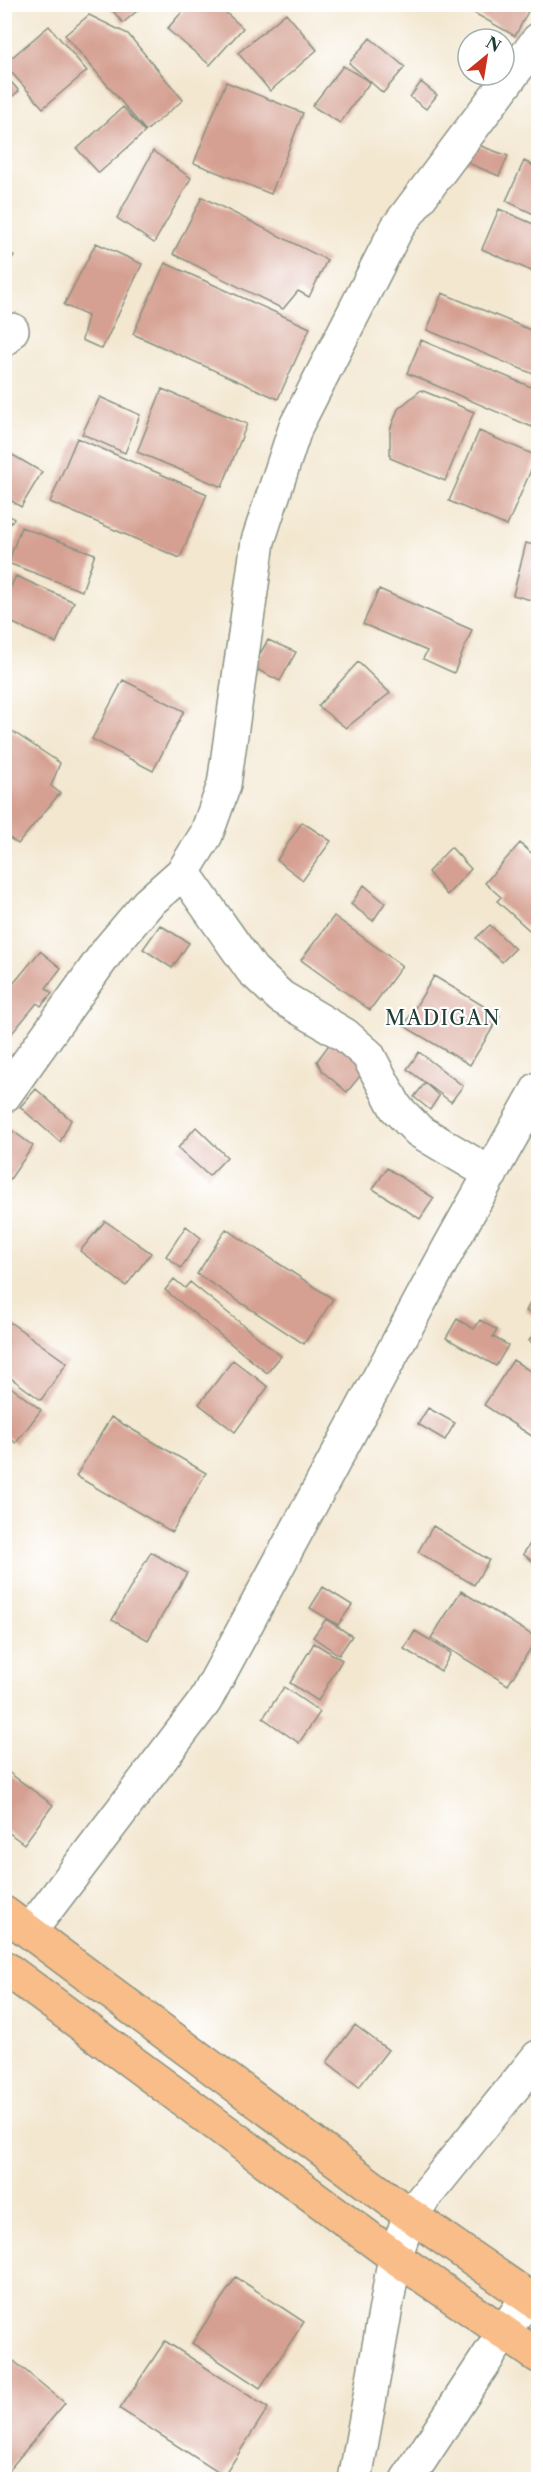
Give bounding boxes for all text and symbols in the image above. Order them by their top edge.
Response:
north arrow [456,27,516,87]
text: N [482,32,505,56]
district label: MADIGAN [385,1006,501,1030]

